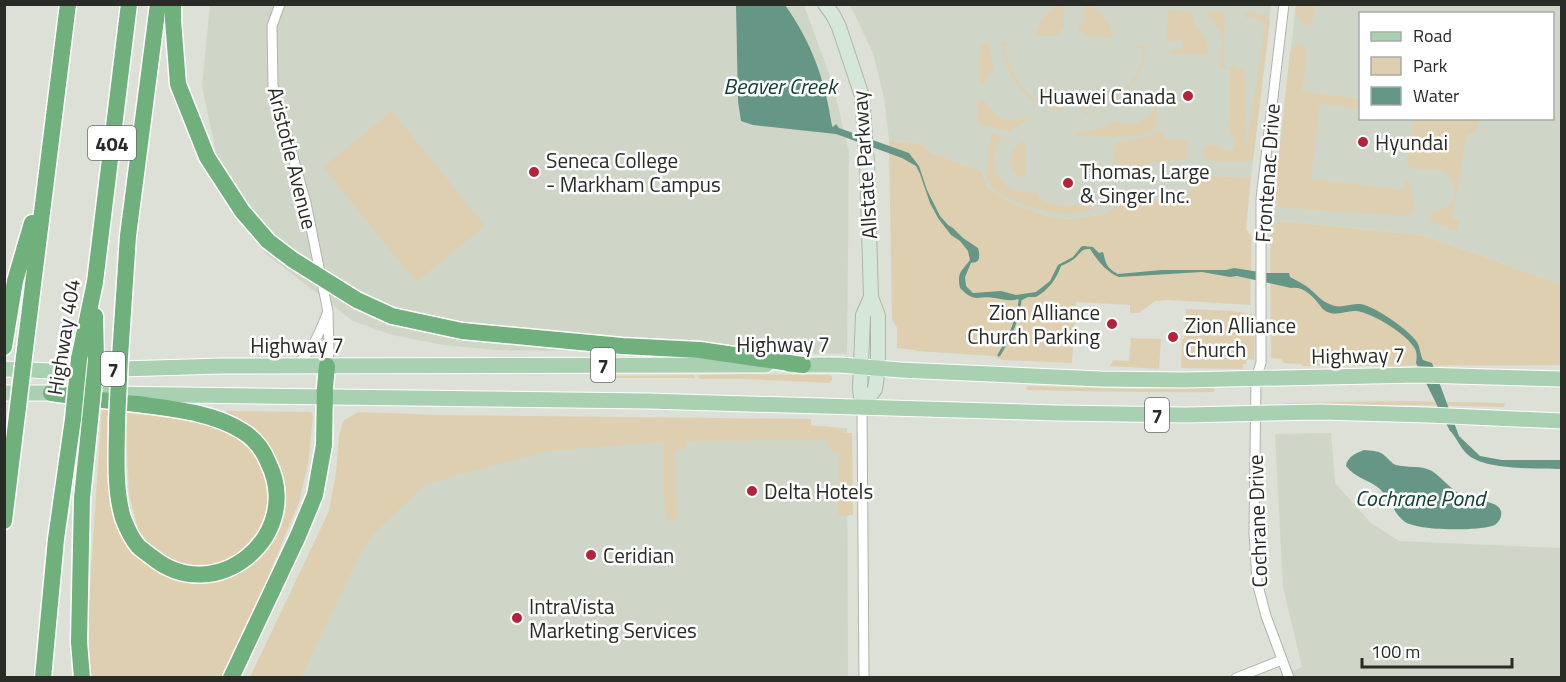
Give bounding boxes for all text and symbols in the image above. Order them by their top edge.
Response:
legend [1359,12,1554,120]
text: Road [1413,22,1452,49]
text: Park [1413,52,1448,79]
water label: Beaver Creek [723,69,839,103]
place label: Huawei Canada [1039,80,1176,112]
text: Water [1413,82,1459,109]
street label: Aristotle Avenue [260,83,326,233]
marker: Huawei Canada [1181,89,1195,103]
street label: Allstate Parkway [843,90,885,240]
street label: Frontenac Drive [1246,102,1288,244]
road number: 404 [88,126,136,160]
place label: Hyundai [1375,126,1448,158]
marker: Hyundai [1356,135,1370,149]
place label: Seneca College - Markham Campus [546,144,721,200]
place label: Thomas, Large & Singer Inc. [1080,155,1210,211]
marker: Seneca College - Markham Campus [527,165,541,179]
marker: Thomas, Large & Singer Inc. [1061,176,1075,190]
street label: Highway 404 [38,277,88,397]
place label: Zion Alliance Church Parking [967,296,1100,352]
place label: Zion Alliance Church [1185,309,1296,365]
marker: Zion Alliance Church Parking [1105,317,1119,331]
street label: Highway 7 [736,328,830,360]
street label: Highway 7 [250,329,344,361]
marker: Zion Alliance Church [1166,330,1180,344]
street label: Highway 7 [1311,338,1405,372]
road number: 7 [591,348,615,382]
road number: 7 [101,352,125,386]
road number: 7 [1145,398,1169,432]
street label: Cochrane Drive [1239,454,1275,588]
place label: Delta Hotels [764,475,873,507]
water label: Cochrane Pond [1355,481,1488,515]
marker: Delta Hotels [745,484,759,498]
place label: Ceridian [603,539,674,571]
marker: Ceridian [584,548,598,562]
place label: IntraVista Marketing Services [529,590,697,646]
marker: IntraVista Marketing Services [510,611,524,625]
scale bar [1362,631,1512,669]
text: 100 m [1371,638,1420,665]

